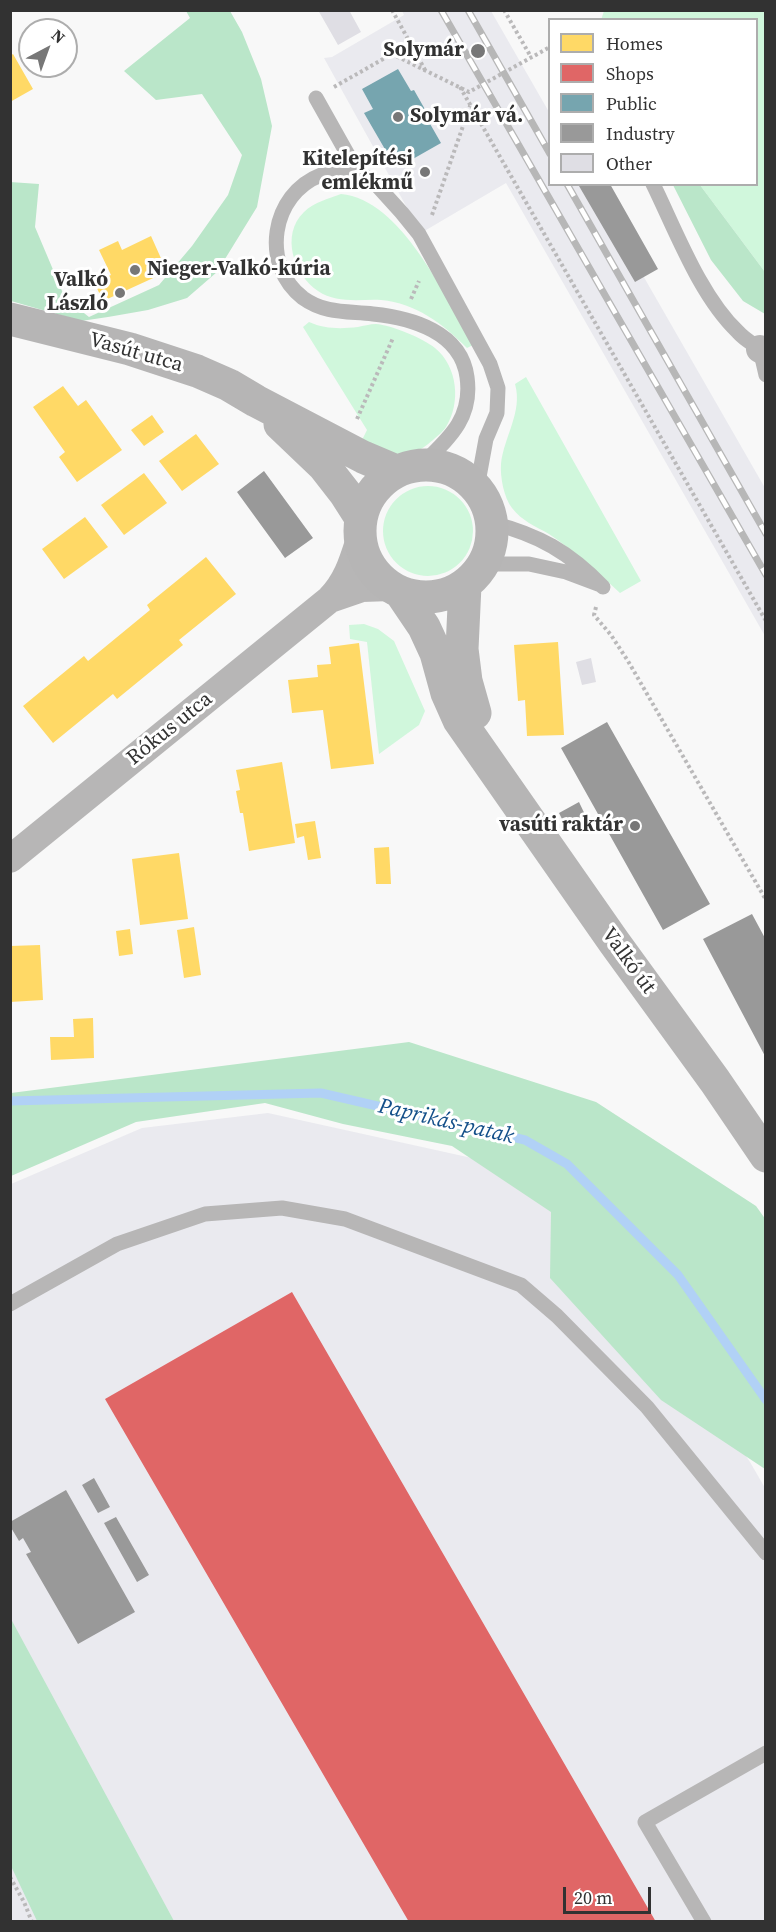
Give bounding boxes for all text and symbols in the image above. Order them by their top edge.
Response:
north arrow [18,18,78,78]
legend [548,18,758,186]
text: N [47,24,70,48]
text: Homes [606,31,663,56]
place label: Solymár [383,38,464,64]
marker: Solymár [469,42,487,60]
text: Shops [606,61,654,86]
text: Public [606,91,657,116]
place label: Solymár vá. [410,104,523,130]
marker: Solymár vá. [391,110,405,124]
text: Industry [606,121,675,146]
place label: Kitelepítési emlékmű [302,147,413,197]
text: Other [606,151,652,176]
marker: Kitelepítési emlékmű [418,165,432,179]
place label: Nieger-Valkó-kúria [147,257,331,283]
marker: Nieger-Valkó-kúria [128,263,142,277]
place label: Valkó László [47,268,108,318]
marker: Valkó László [113,286,127,300]
street label: Vasút utca [86,328,186,378]
street label: Rókus utca [122,687,218,771]
place label: vasúti raktár [499,813,623,839]
marker: vasúti raktár [628,819,642,833]
street label: Valkó út [595,923,661,999]
water label: Paprikás-patak [376,1094,516,1150]
scale bar [566,1875,654,1913]
text: 20 m [574,1885,612,1910]

